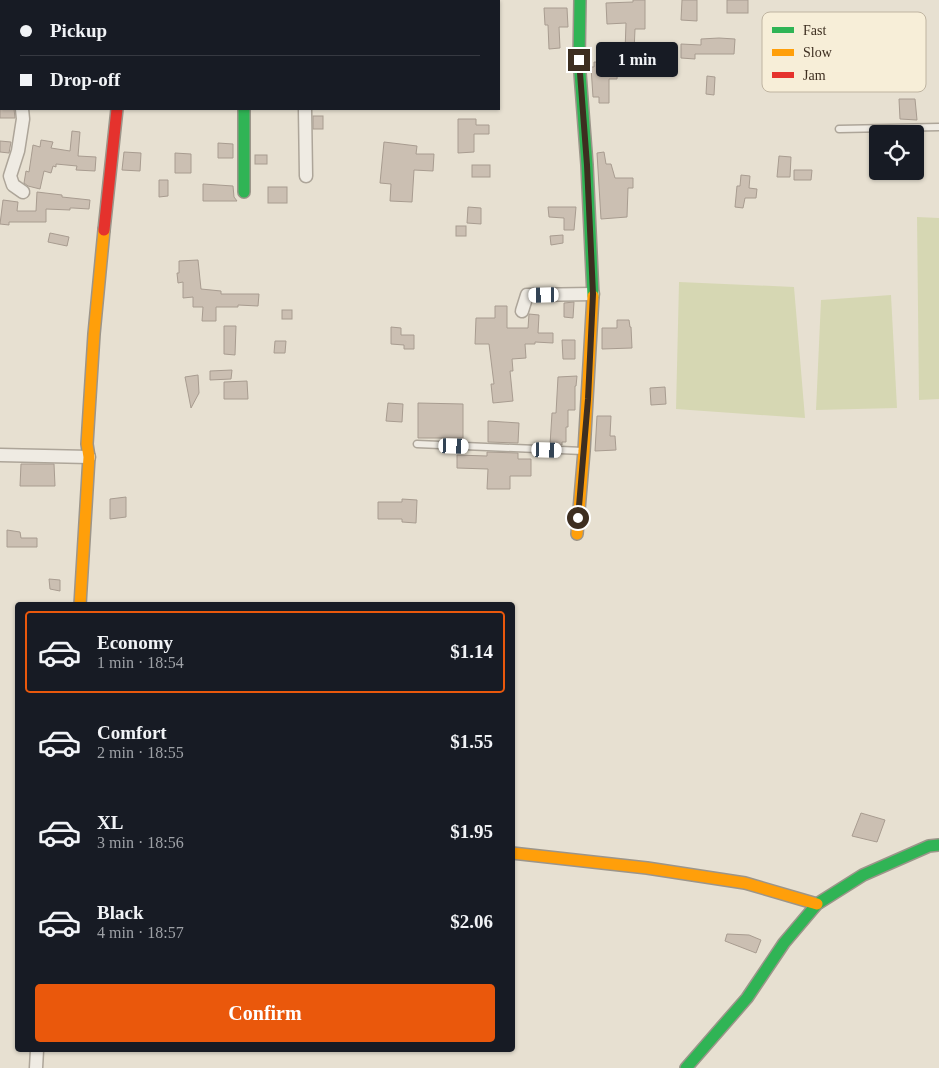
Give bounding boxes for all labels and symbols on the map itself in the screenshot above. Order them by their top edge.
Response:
legend [762,12,926,92]
text: Fast [803,23,826,38]
callout: 1 min [596,42,679,78]
text: Slow [803,45,833,60]
route end [568,49,590,71]
text: Jam [803,68,826,83]
car [528,287,559,303]
car [438,438,469,454]
car [531,442,562,458]
route start [567,507,589,529]

